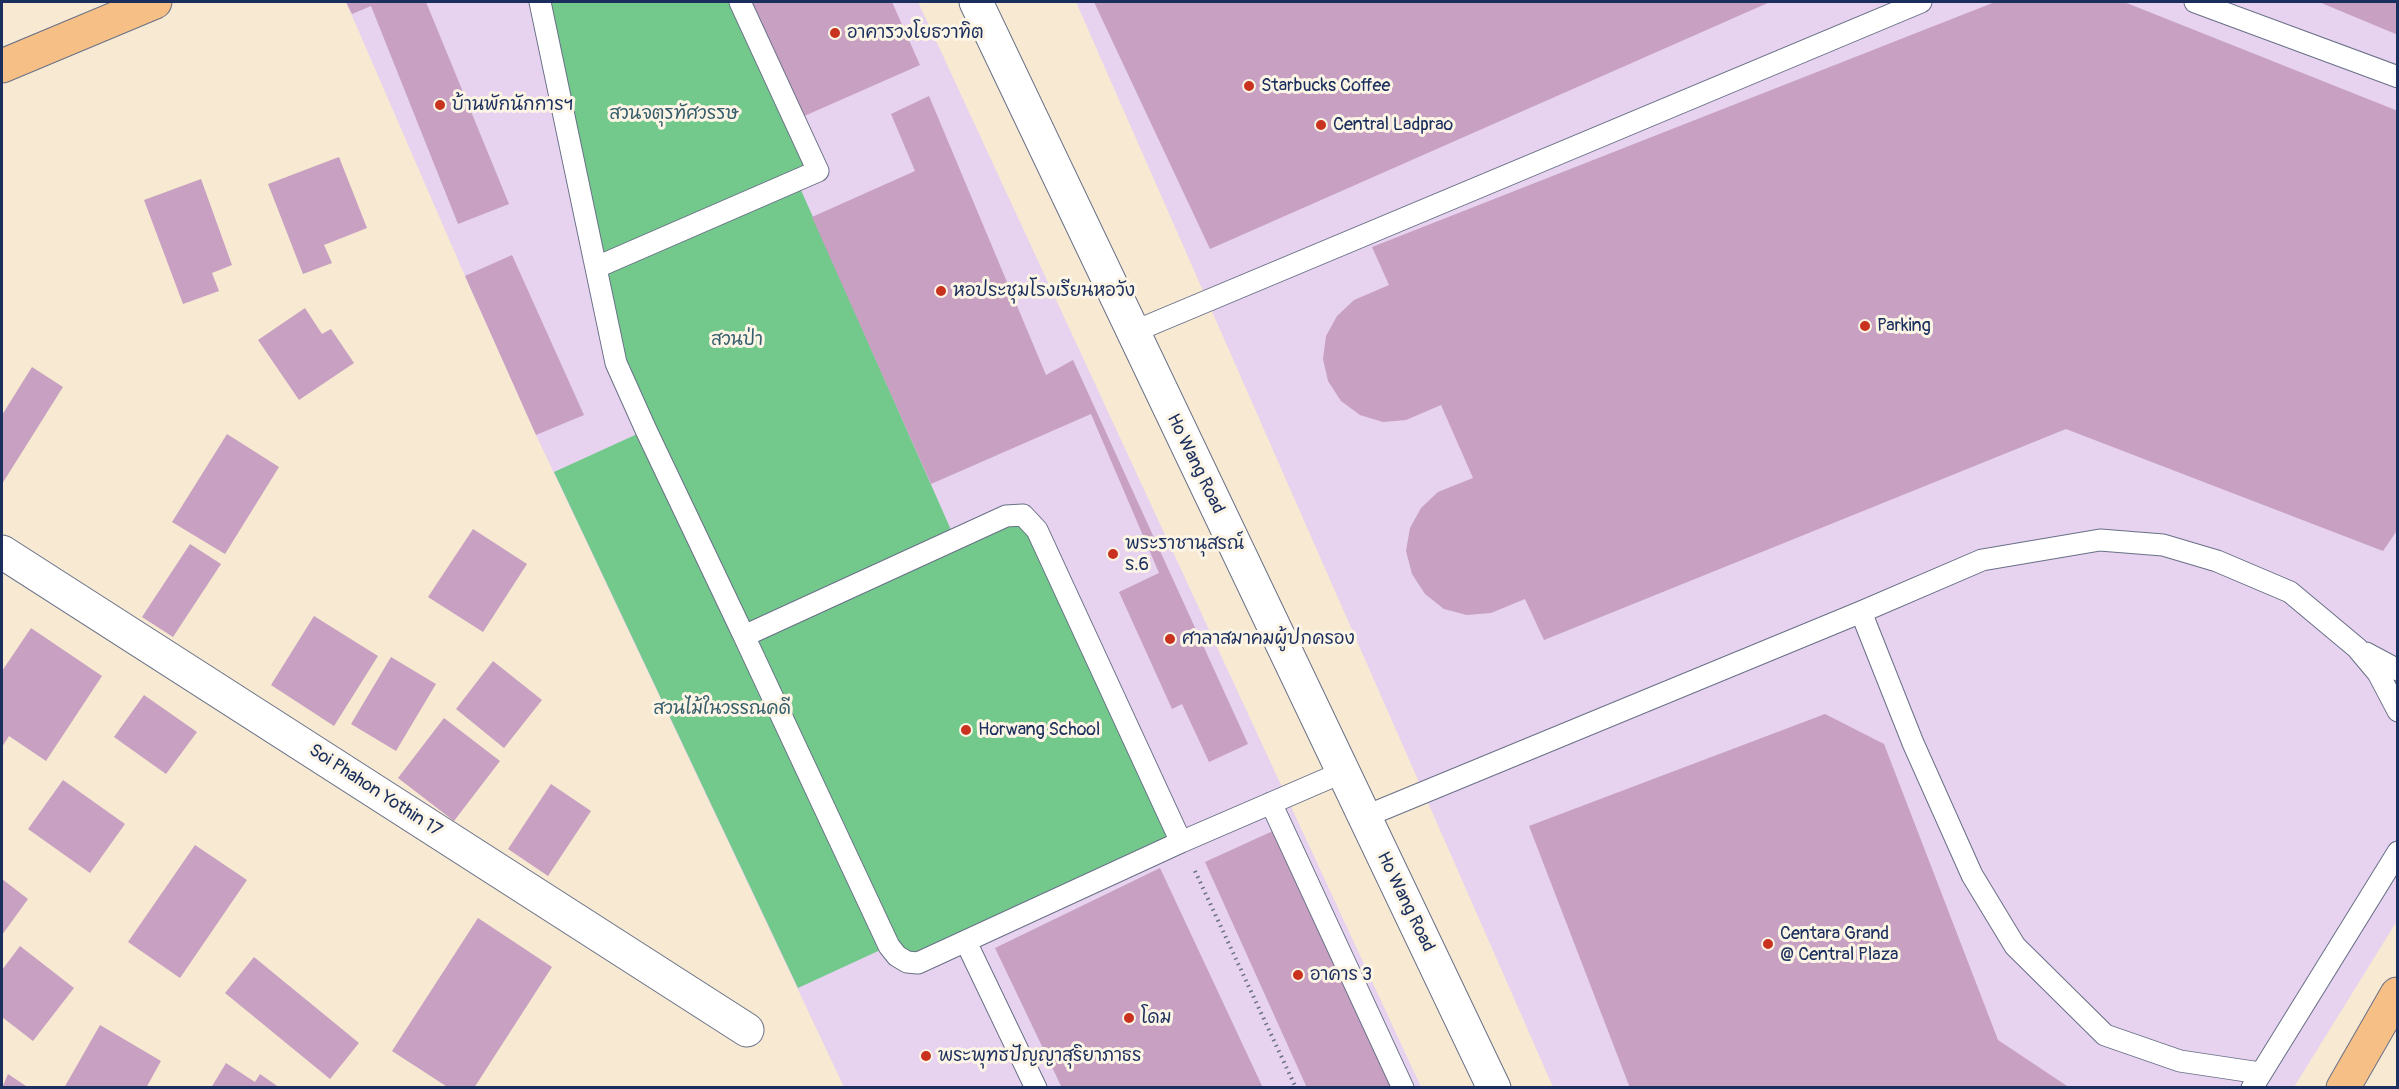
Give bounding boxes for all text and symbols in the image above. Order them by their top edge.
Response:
place label: อาคารวงโยธวาทิต [847,22,984,44]
marker: อาคารวงโยธวาทิต [828,26,842,40]
place label: Starbucks Coffee [1261,75,1390,97]
marker: Starbucks Coffee [1242,79,1256,93]
place label: บ้านพักนักการฯ [452,94,574,116]
marker: บ้านพักนักการฯ [433,98,447,112]
park label: สวนจตุรทัศวรรษ [609,103,739,125]
place label: Central Ladprao [1333,114,1453,136]
marker: Central Ladprao [1314,118,1328,132]
place label: หอประชุมโรงเรียนหอวัง [953,280,1135,302]
marker: หอประชุมโรงเรียนหอวัง [934,284,948,298]
place label: Parking [1877,315,1931,337]
marker: Parking [1858,319,1872,333]
park label: สวนป่า [711,329,763,351]
street label: Ho Wang Road [1161,410,1229,518]
place label: พระราชานุสรณ์ ร.6 [1125,533,1244,576]
marker: พระราชานุสรณ์ ร.6 [1106,547,1120,561]
place label: ศาลาสมาคมผู้ปกครอง [1182,628,1355,650]
marker: ศาลาสมาคมผู้ปกครอง [1163,632,1177,646]
park label: สวนไม้ในวรรณคดี [653,698,791,720]
place label: Horwang School [978,719,1100,741]
marker: Horwang School [959,723,973,737]
street label: Soi Phahon Yothin 17 [304,740,446,842]
street label: Ho Wang Road [1371,848,1439,956]
place label: Centara Grand @ Central Plaza [1780,923,1898,966]
marker: Centara Grand @ Central Plaza [1761,937,1775,951]
place label: อาคาร 3 [1310,964,1372,986]
marker: อาคาร 3 [1291,968,1305,982]
place label: โดม [1141,1007,1172,1029]
marker: โดม [1122,1011,1136,1025]
place label: พระพุทธปัญญาสุริยาภาธร [938,1045,1142,1067]
marker: พระพุทธปัญญาสุริยาภาธร [919,1049,933,1063]

